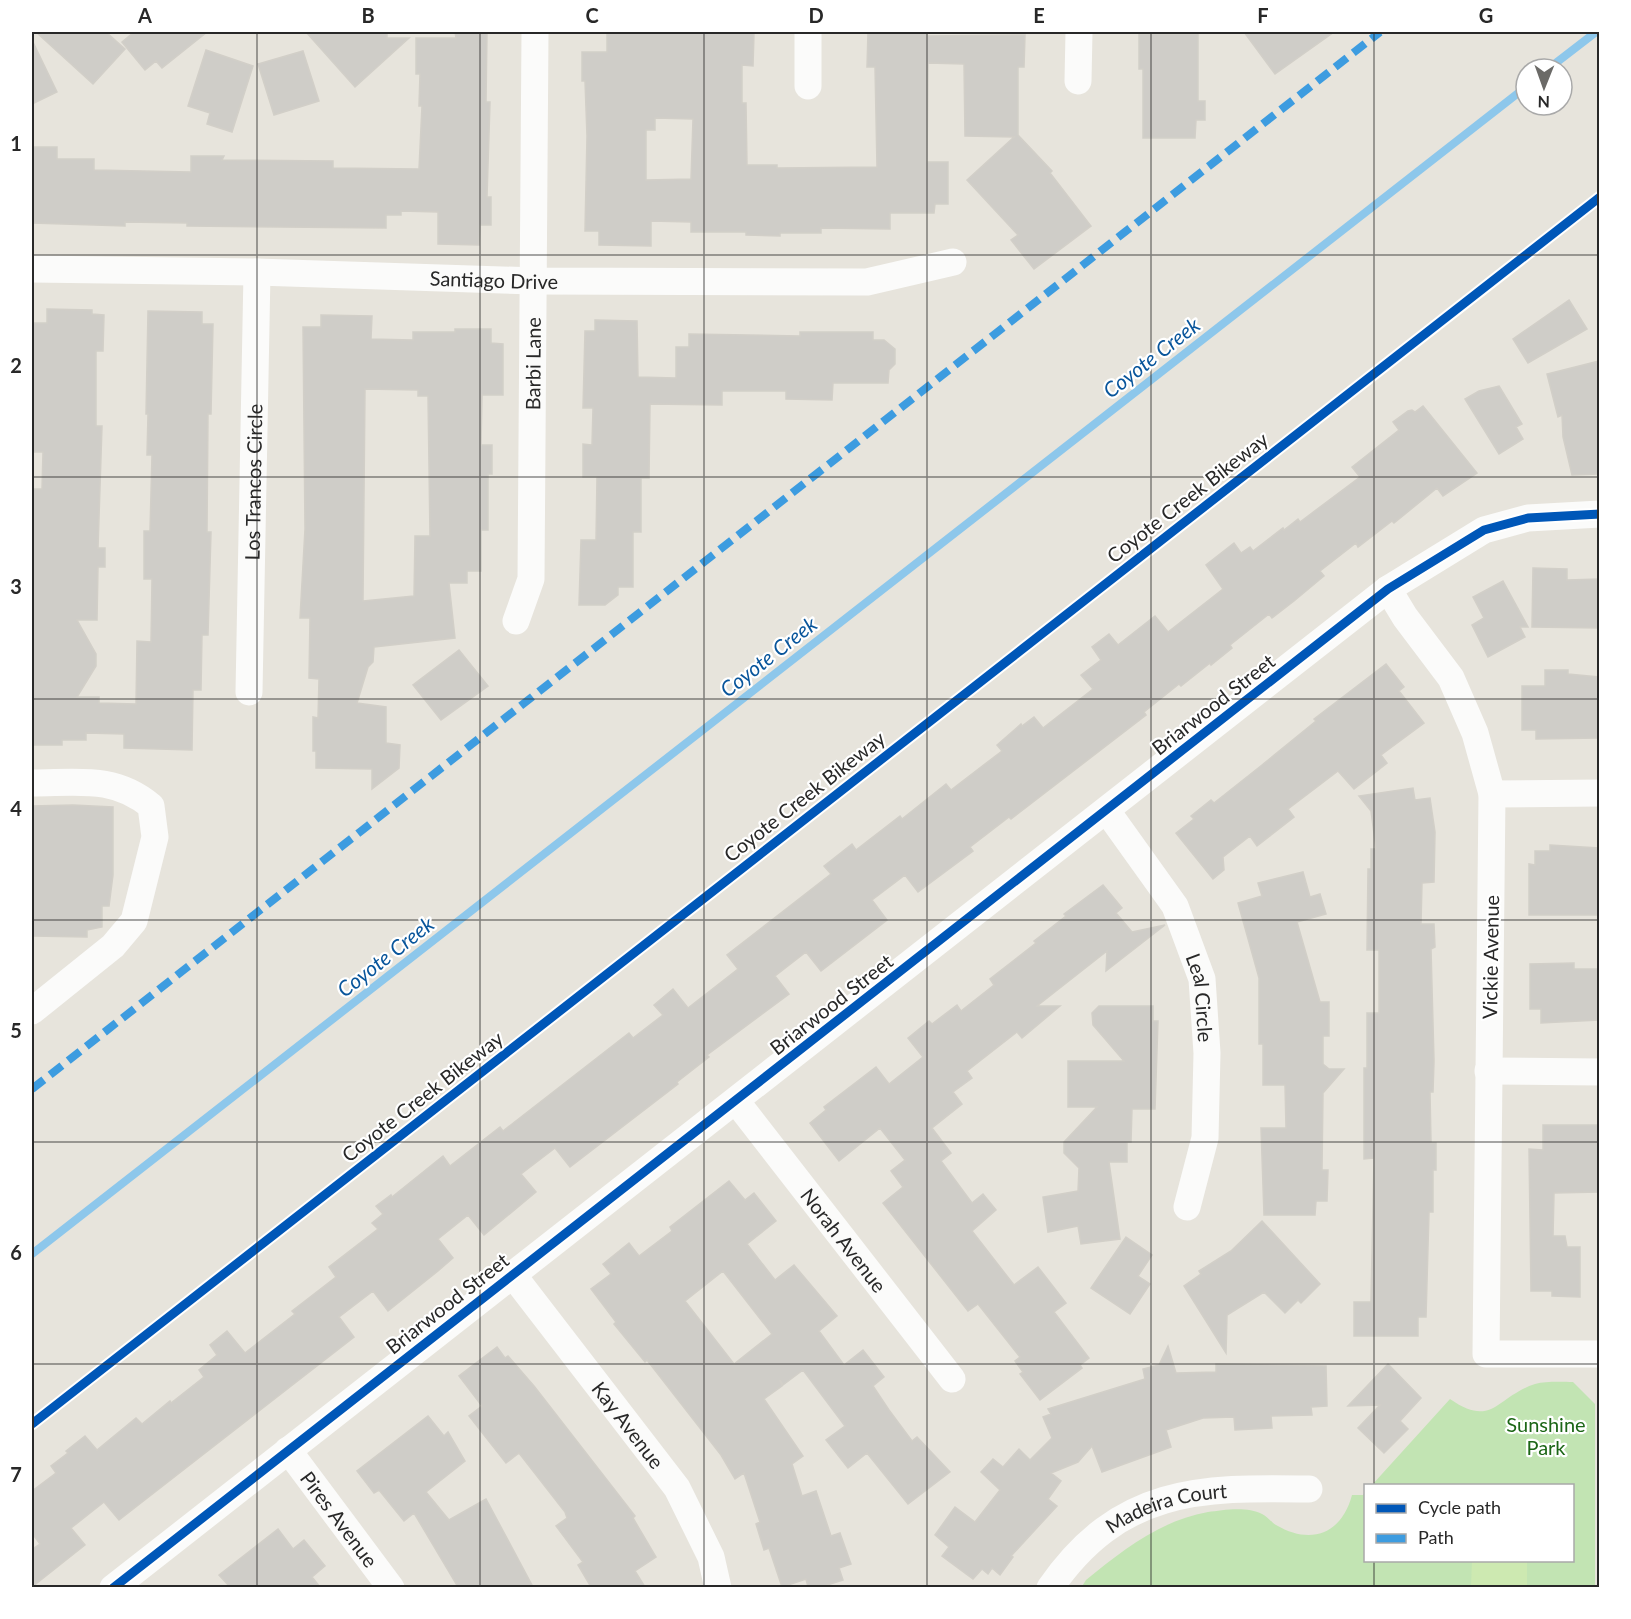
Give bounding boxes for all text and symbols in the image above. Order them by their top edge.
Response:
text: A [137,3,152,27]
text: B [361,3,375,27]
text: C [585,3,599,27]
text: D [808,3,824,27]
text: E [1033,3,1045,27]
text: F [1257,3,1269,27]
text: G [1479,3,1493,27]
north arrow [1514,57,1574,117]
text: N [1537,93,1550,112]
text: 1 [10,131,22,155]
street label: Santiago Drive [429,266,558,293]
water label: Coyote Creek [1098,311,1205,403]
street label: Barbi Lane [520,317,545,410]
text: 2 [10,353,22,377]
street label: Los Trancos Circle [240,404,266,560]
street label: Coyote Creek Bikeway [1102,426,1273,567]
text: 3 [10,574,22,598]
water label: Coyote Creek [715,610,822,702]
street label: Briarwood Street [1147,649,1279,759]
street label: Coyote Creek Bikeway [719,725,890,866]
text: 4 [10,796,22,820]
street label: Vickie Avenue [1477,895,1503,1019]
water label: Coyote Creek [332,910,439,1002]
street label: Briarwood Street [765,949,897,1059]
street label: Leal Circle [1182,950,1218,1043]
text: 5 [10,1018,22,1042]
street label: Coyote Creek Bikeway [337,1025,508,1166]
street label: Norah Avenue [796,1183,892,1297]
text: 6 [10,1240,22,1264]
street label: Briarwood Street [381,1248,513,1358]
street label: Kay Avenue [587,1376,669,1473]
park label: Sunshine Park [1506,1412,1586,1459]
text: 7 [10,1462,22,1486]
street label: Pires Avenue [296,1466,383,1572]
street label: Madeira Court [1101,1478,1228,1538]
legend [1364,1484,1574,1562]
text: Cycle path [1418,1496,1501,1518]
text: Path [1418,1526,1454,1548]

